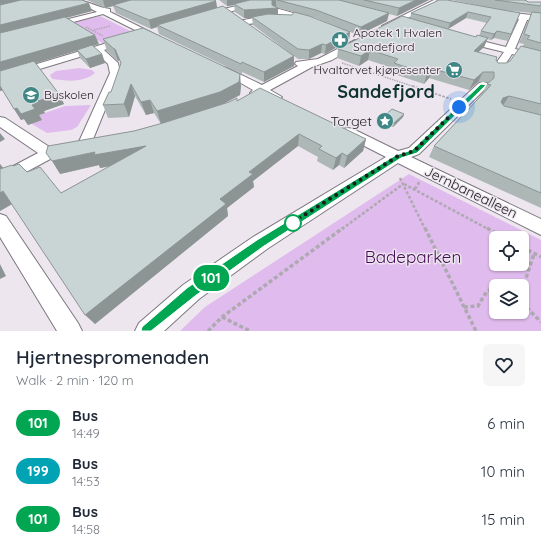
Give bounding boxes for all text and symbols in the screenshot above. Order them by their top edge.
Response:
place label: Apotek 1 Hvalen Sandefjord [353,25,442,54]
pharmacy icon: Apotek 1 Hvalen Sandefjord [330,30,350,50]
supermarket icon: Hvaltorvet kjøpesenter [444,60,464,80]
place label: Hvaltorvet kjøpesenter [313,62,441,77]
district label: Sandefjord [337,80,435,103]
school or university icon: Byskolen [21,85,41,105]
place label: Byskolen [44,87,94,102]
your location [449,97,469,117]
place icon: Torget [375,111,395,131]
place label: Torget [330,112,372,130]
street label: Jernbanealleen [422,162,520,222]
unlabelled marker [284,214,302,232]
map controls [489,231,529,319]
button: locate [489,231,529,271]
park label: Badeparken [365,246,461,267]
line badge: 101 [188,265,234,291]
text: 101 [201,269,221,287]
button: layers [489,279,529,319]
button: heart [483,344,525,386]
text: Hjertnespromenaden [16,345,209,369]
text: Walk · 2 min · 120 m [16,372,134,388]
text: Bus [72,406,98,425]
text: 101 [28,414,48,432]
text: 6 min [487,414,525,433]
text: 14:49 [72,425,100,441]
text: Bus [72,454,98,473]
text: 199 [27,462,49,480]
text: 10 min [481,462,525,481]
text: 14:53 [72,473,100,489]
text: Bus [72,502,98,521]
text: 101 [28,510,48,528]
text: 15 min [482,510,525,529]
text: 14:58 [72,521,100,537]

